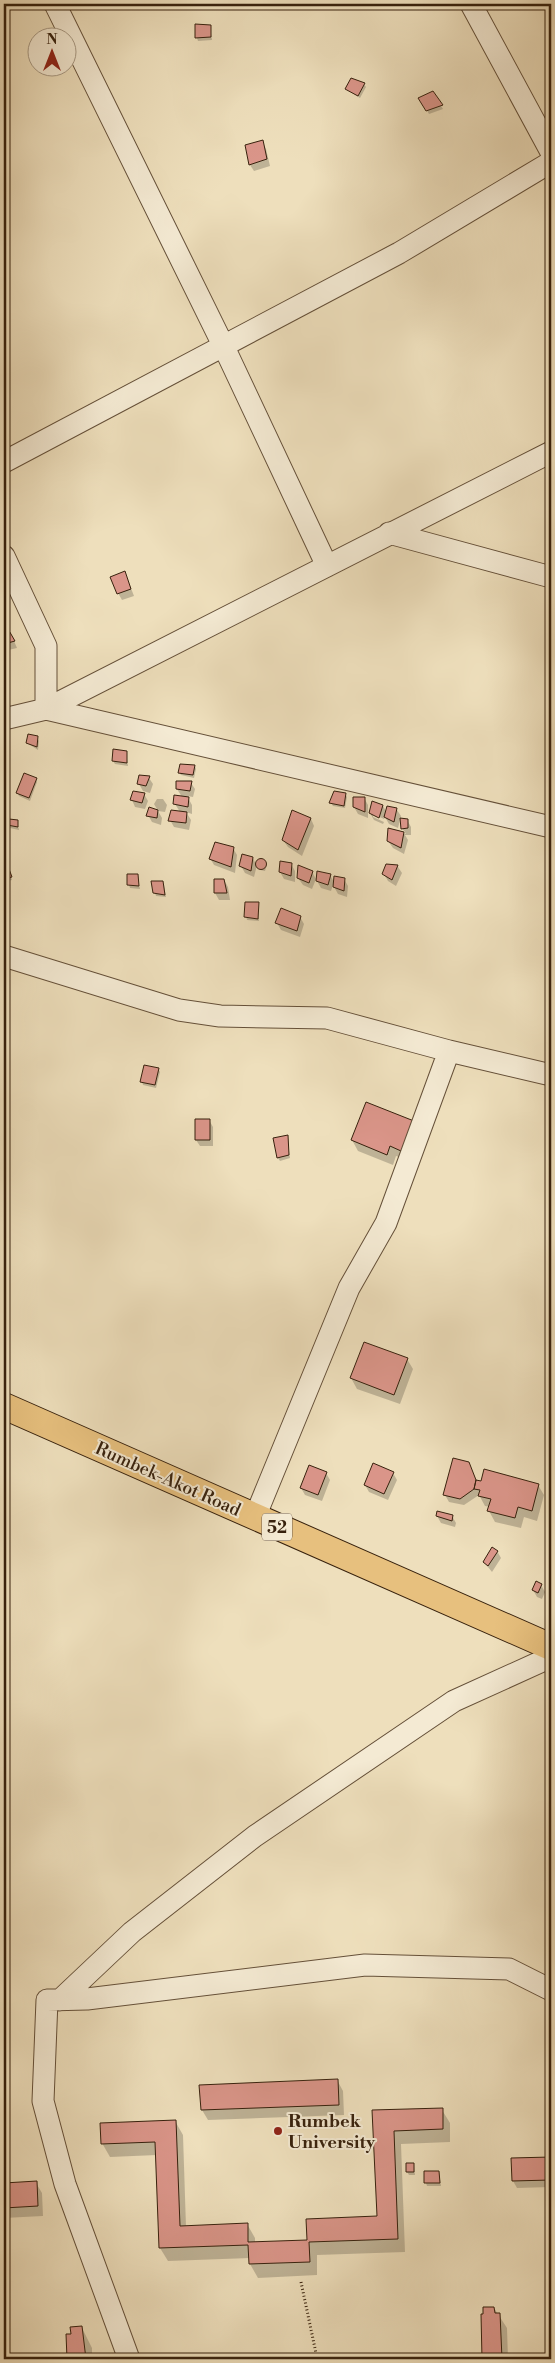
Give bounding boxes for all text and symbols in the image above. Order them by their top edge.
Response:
north arrow [28,28,78,78]
text: N [46,31,58,49]
street label: Rumbek-Akot Road [91,1437,245,1522]
road number: 52 [262,1514,292,1540]
place label: Rumbek University [288,2110,376,2154]
marker: Rumbek University [272,2125,284,2137]

